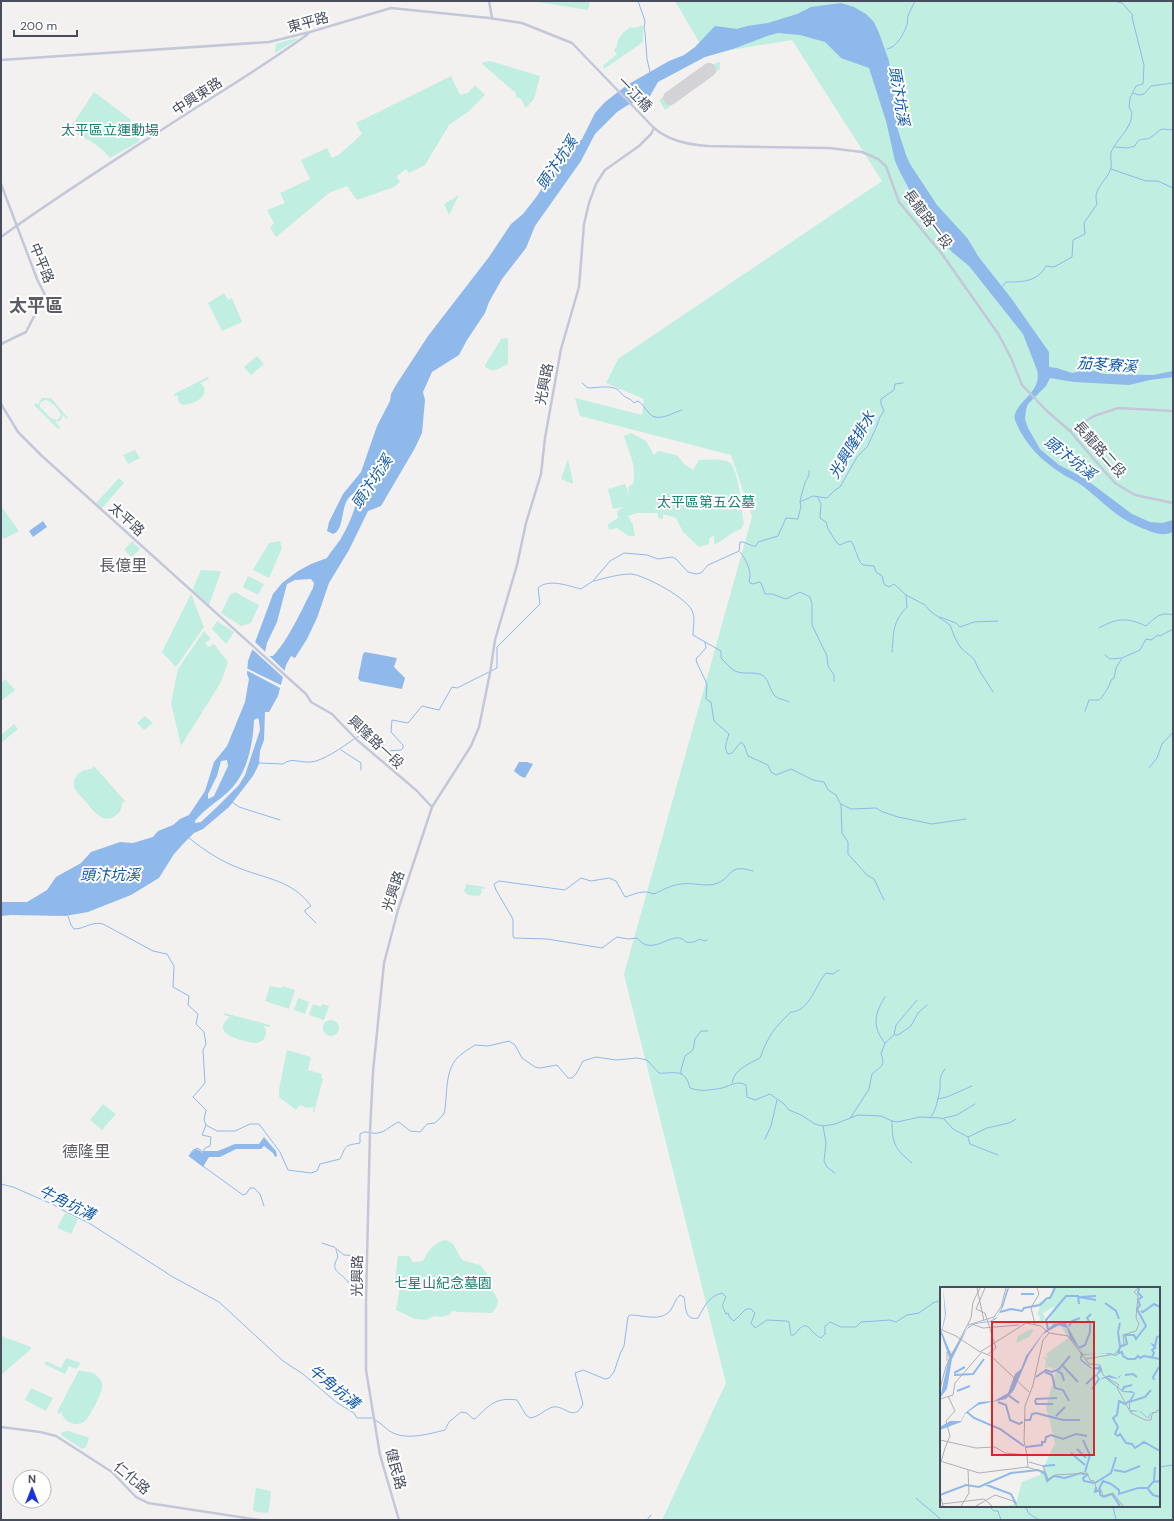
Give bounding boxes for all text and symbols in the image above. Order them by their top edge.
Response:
street label: 東平路 [285,8,331,36]
scale bar [14,12,77,38]
text: 200 m [20,18,57,34]
water label: 頭汴坑溪 [884,65,914,129]
street label: 中興東路 [169,73,225,119]
street label: 一江橋 [614,73,656,115]
park label: 太平區立運動場 [61,121,159,139]
water label: 頭汴坑溪 [532,131,583,193]
street label: 長龍路一段 [900,186,956,252]
street label: 中平路 [26,240,58,286]
district label: 太平區 [9,294,63,318]
water label: 茄苳寮溪 [1076,353,1140,377]
street label: 光興路 [531,362,557,406]
water label: 光興隆排水 [824,407,880,482]
street label: 長龍路二段 [1070,417,1130,481]
water label: 頭汴坑溪 [1040,432,1101,486]
water label: 頭汴坑溪 [347,450,398,512]
park label: 太平區第五公墓 [657,493,755,511]
street label: 太平路 [105,498,149,540]
district label: 長億里 [99,555,147,576]
street label: 興隆路一段 [344,712,408,772]
water label: 頭汴坑溪 [80,865,142,885]
street label: 光興路 [378,868,408,914]
district label: 德隆里 [62,1141,110,1162]
water label: 牛角坑溝 [36,1181,100,1226]
street label: 光興路 [348,1255,366,1297]
park label: 七星山紀念墓園 [394,1274,492,1292]
inset map [940,1287,1160,1507]
water label: 牛角坑溝 [304,1360,365,1415]
street label: 健民路 [382,1446,410,1492]
street label: 仁化路 [110,1458,154,1498]
north arrow [12,1469,52,1509]
text: N [28,1472,36,1486]

